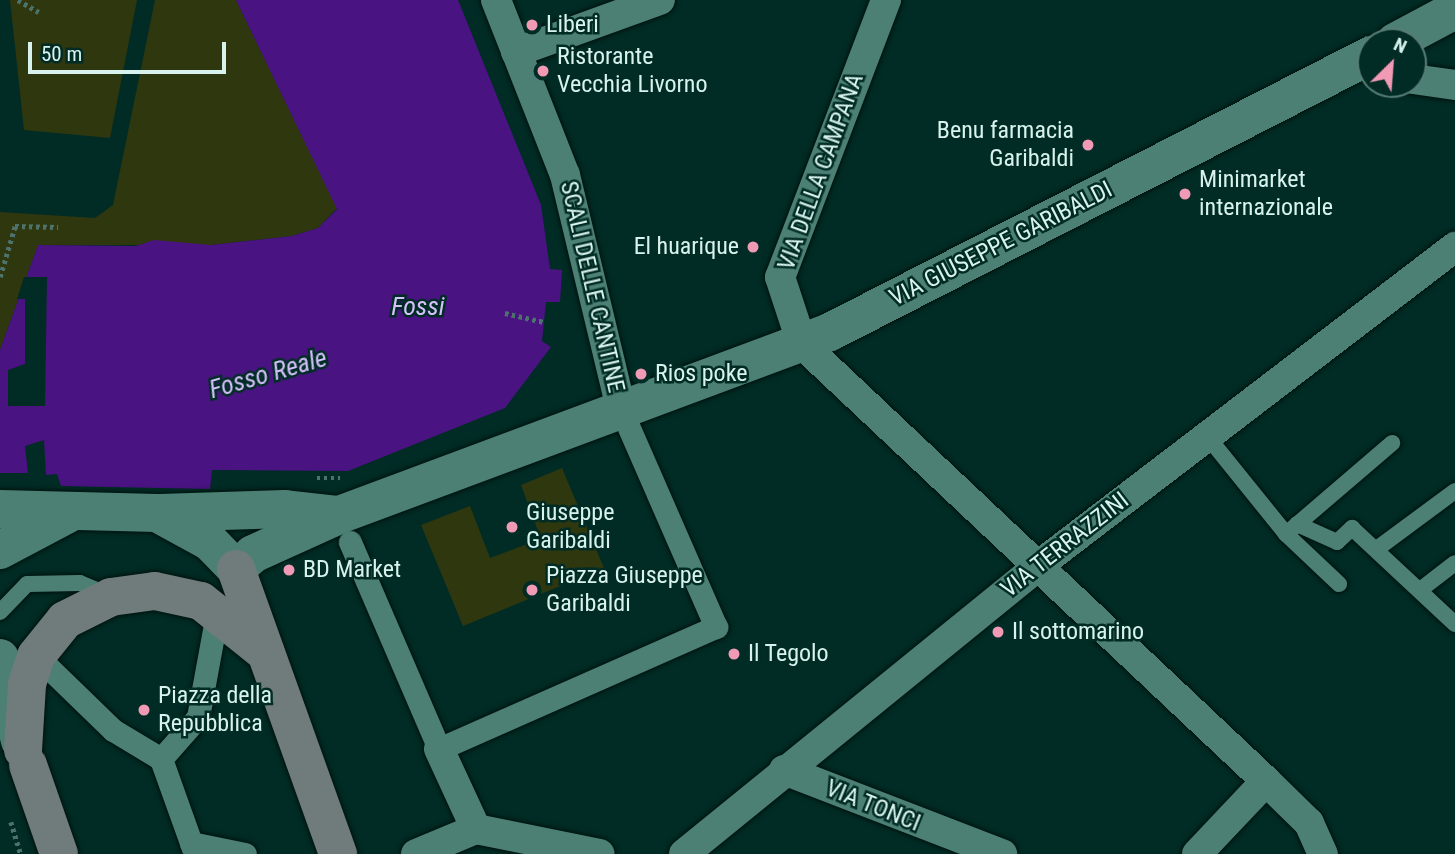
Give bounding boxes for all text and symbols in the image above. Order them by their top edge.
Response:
place label: Liberi [546,11,599,39]
marker: Liberi [524,17,540,33]
scale bar [32,28,229,72]
north arrow [1357,28,1427,98]
text: N [1390,32,1410,58]
text: 50 m [41,42,82,66]
place label: Ristorante Vecchia Livorno [557,43,708,99]
marker: Ristorante Vecchia Livorno [535,63,551,79]
street label: VIA DELLA CAMPANA [772,70,870,274]
place label: Benu farmacia Garibaldi [937,117,1074,173]
marker: Benu farmacia Garibaldi [1080,137,1096,153]
place label: Minimarket internazionale [1199,166,1333,222]
street label: VIA GIUSEPPE GARIBALDI [885,175,1117,313]
street label: SCALI DELLE CANTINE [554,179,630,395]
marker: Minimarket internazionale [1177,186,1193,202]
place label: El huarique [634,233,739,261]
marker: El huarique [745,239,761,255]
water label: Fossi [391,291,445,323]
water label: Fosso Reale [206,342,330,406]
place label: Rios poke [655,360,747,388]
marker: Rios poke [633,366,649,382]
street label: VIA TERRAZZINI [995,486,1135,604]
place label: Giuseppe Garibaldi [526,499,614,555]
marker: Giuseppe Garibaldi [504,519,520,535]
place label: BD Market [303,556,401,584]
marker: BD Market [281,562,297,578]
place label: Piazza Giuseppe Garibaldi [546,562,703,618]
marker: Piazza Giuseppe Garibaldi [524,582,540,598]
place label: Il sottomarino [1012,618,1144,646]
marker: Il sottomarino [990,624,1006,640]
place label: Il Tegolo [748,640,829,668]
marker: Il Tegolo [726,646,742,662]
place label: Piazza della Repubblica [158,682,272,738]
marker: Piazza della Repubblica [136,702,152,718]
street label: VIA TONCI [821,774,925,838]

